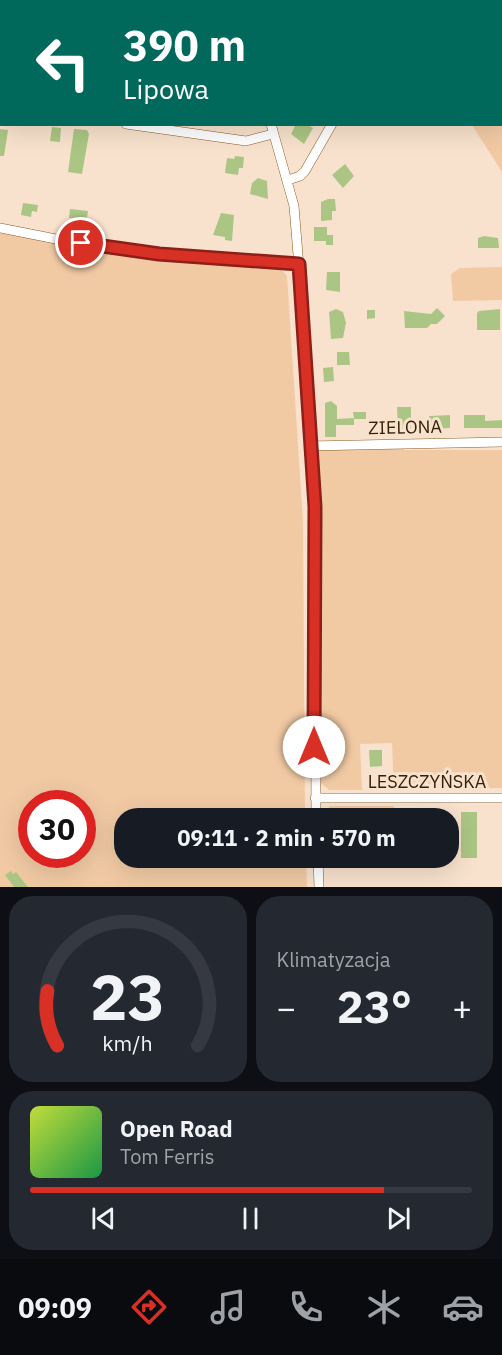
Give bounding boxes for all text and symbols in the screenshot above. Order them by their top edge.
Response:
text: 390 m [123,18,246,73]
icon: left [24,24,102,102]
text: Lipowa [123,71,209,106]
pin [55,217,106,268]
icon: arrive [64,226,97,259]
street label: ZIELONA [368,415,442,439]
position arrow [282,715,346,779]
street label: LESZCZYŃSKA [368,770,487,793]
speed limit sign: 30 [18,790,96,868]
text: 09:11 · 2 min · 570 m [177,823,396,852]
text: Klimatyzacja [277,946,390,973]
text: 23 [90,956,165,1037]
text: 23° [337,977,412,1035]
text: − [277,986,296,1029]
text: + [452,986,472,1029]
text: km/h [103,1029,153,1057]
text: Open Road [120,1114,233,1143]
text: Tom Ferris [120,1143,215,1170]
icon: previous [87,1202,120,1235]
icon: pause [234,1202,267,1235]
icon: next [382,1202,415,1235]
icon: directions [128,1286,170,1328]
icon: music [207,1286,249,1328]
icon: phone [285,1286,327,1328]
icon: climate [363,1286,405,1328]
icon: car [442,1286,484,1328]
text: 09:09 [18,1290,92,1325]

